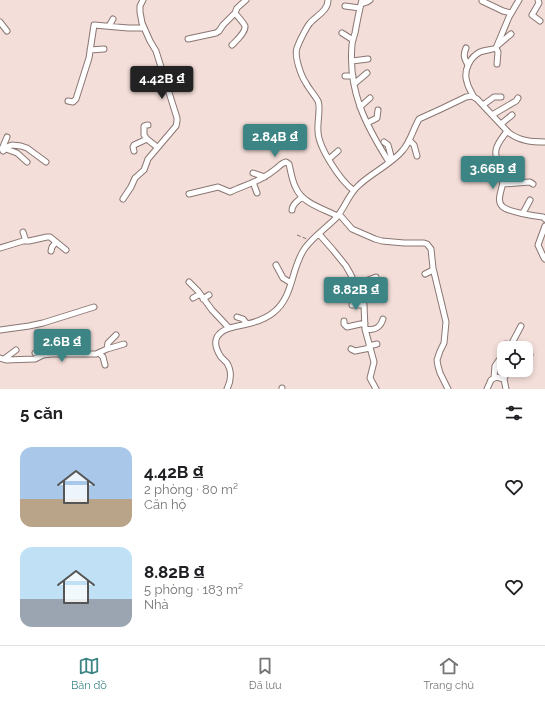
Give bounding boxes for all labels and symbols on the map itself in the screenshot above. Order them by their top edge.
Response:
pin: 4.42B ₫ [125,66,199,100]
pin: 2.84B ₫ [238,124,312,158]
pin: 3.66B ₫ [456,156,530,190]
pin: 8.82B ₫ [319,277,393,311]
pin: 2.6B ₫ [29,329,95,363]

